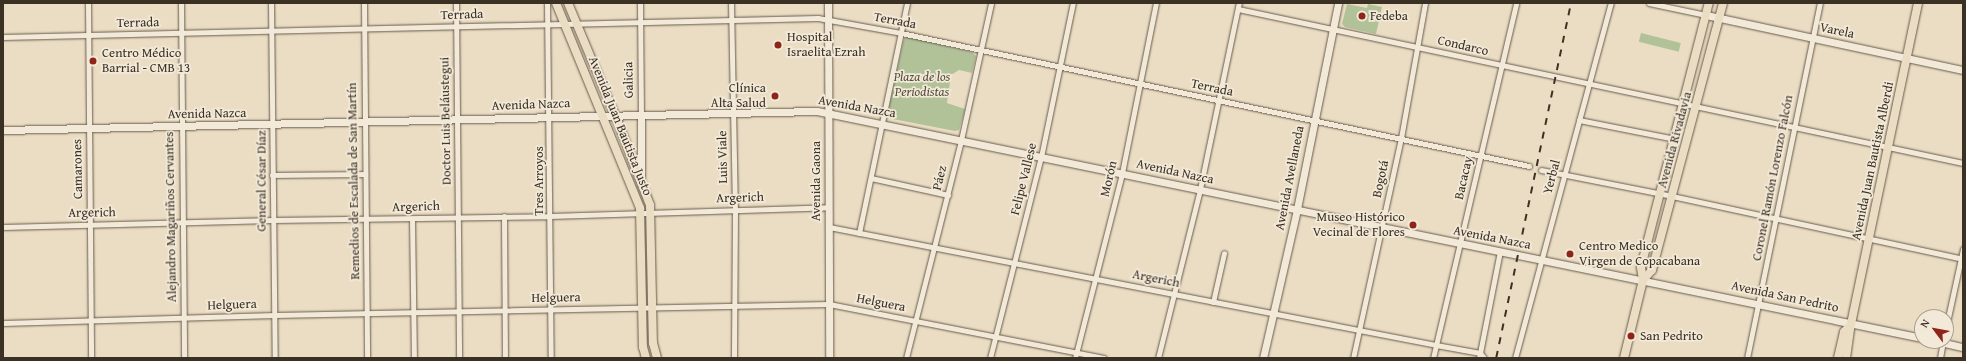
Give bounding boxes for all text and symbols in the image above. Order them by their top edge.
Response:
street label: Terrada [440,6,484,24]
place label: Fedeba [1370,8,1408,24]
street label: Terrada [873,9,917,33]
marker: Fedeba [1357,11,1367,21]
street label: Terrada [117,15,159,31]
street label: Varela [1818,20,1856,42]
place label: Hospital Israelita Ezrah [787,30,865,61]
street label: Condarco [1436,33,1490,59]
marker: Hospital Israelita Ezrah [772,39,784,51]
place label: Centro Médico Barrial - CMB 13 [102,46,190,77]
street label: Avenida Juan Bautista Justo [585,54,655,198]
marker: Centro Médico Barrial - CMB 13 [87,55,99,67]
street label: Doctor Luis Beláustegui [437,57,455,185]
street label: Galicia [621,62,637,98]
park label: Plaza de los Periodistas [894,70,950,101]
street label: Terrada [1189,76,1235,100]
street label: Avenida Juan Bautista Alberdi [1849,80,1897,242]
place label: Clínica Alta Salud [711,81,766,112]
street label: Remedios de Escalada de San Martín [344,82,364,280]
marker: Clínica Alta Salud [769,90,781,102]
street label: Avenida Rivadavia [1655,90,1695,190]
street label: Avenida Nazca [817,92,897,122]
street label: Coronel Ramón Lorenzo Falcón [1749,94,1797,262]
street label: Avenida Nazca [491,96,571,114]
street label: Avenida Nazca [168,106,246,122]
street label: Avenida Avellaneda [1272,125,1308,231]
street label: General César Díaz [254,130,270,232]
street label: Luis Viale [715,130,731,184]
street label: Alejandro Magariños Cervantes [162,132,180,302]
street label: Camarones [70,139,86,199]
street label: Avenida Gaona [808,141,824,221]
street label: Felipe Vallese [1008,141,1040,217]
street label: Tres Arroyos [531,146,547,216]
street label: Bacacay [1451,155,1477,201]
street label: Avenida Nazca [1135,156,1215,188]
street label: Yerbal [1540,158,1564,196]
street label: Morón [1097,159,1121,199]
street label: Bogotá [1369,159,1393,199]
street label: Páez [929,164,951,192]
street label: Argerich [716,189,764,207]
street label: Argerich [392,198,440,216]
street label: Argerich [68,205,116,221]
place label: Museo Histórico Vecinal de Flores [1313,210,1405,241]
marker: Museo Histórico Vecinal de Flores [1408,220,1418,230]
street label: Avenida Nazca [1452,223,1532,253]
place label: Centro Medico Virgen de Copacabana [1579,239,1700,270]
marker: Centro Medico Virgen de Copacabana [1564,248,1576,260]
street label: Argerich [1131,267,1181,291]
street label: Avenida San Pedrito [1730,278,1840,316]
street label: Helguera [531,290,581,306]
street label: Helguera [855,291,907,315]
street label: Helguera [207,296,257,314]
north arrow [1914,309,1954,349]
text: N [1916,316,1933,331]
place label: San Pedrito [1640,328,1703,344]
marker: San Pedrito [1625,330,1637,342]

